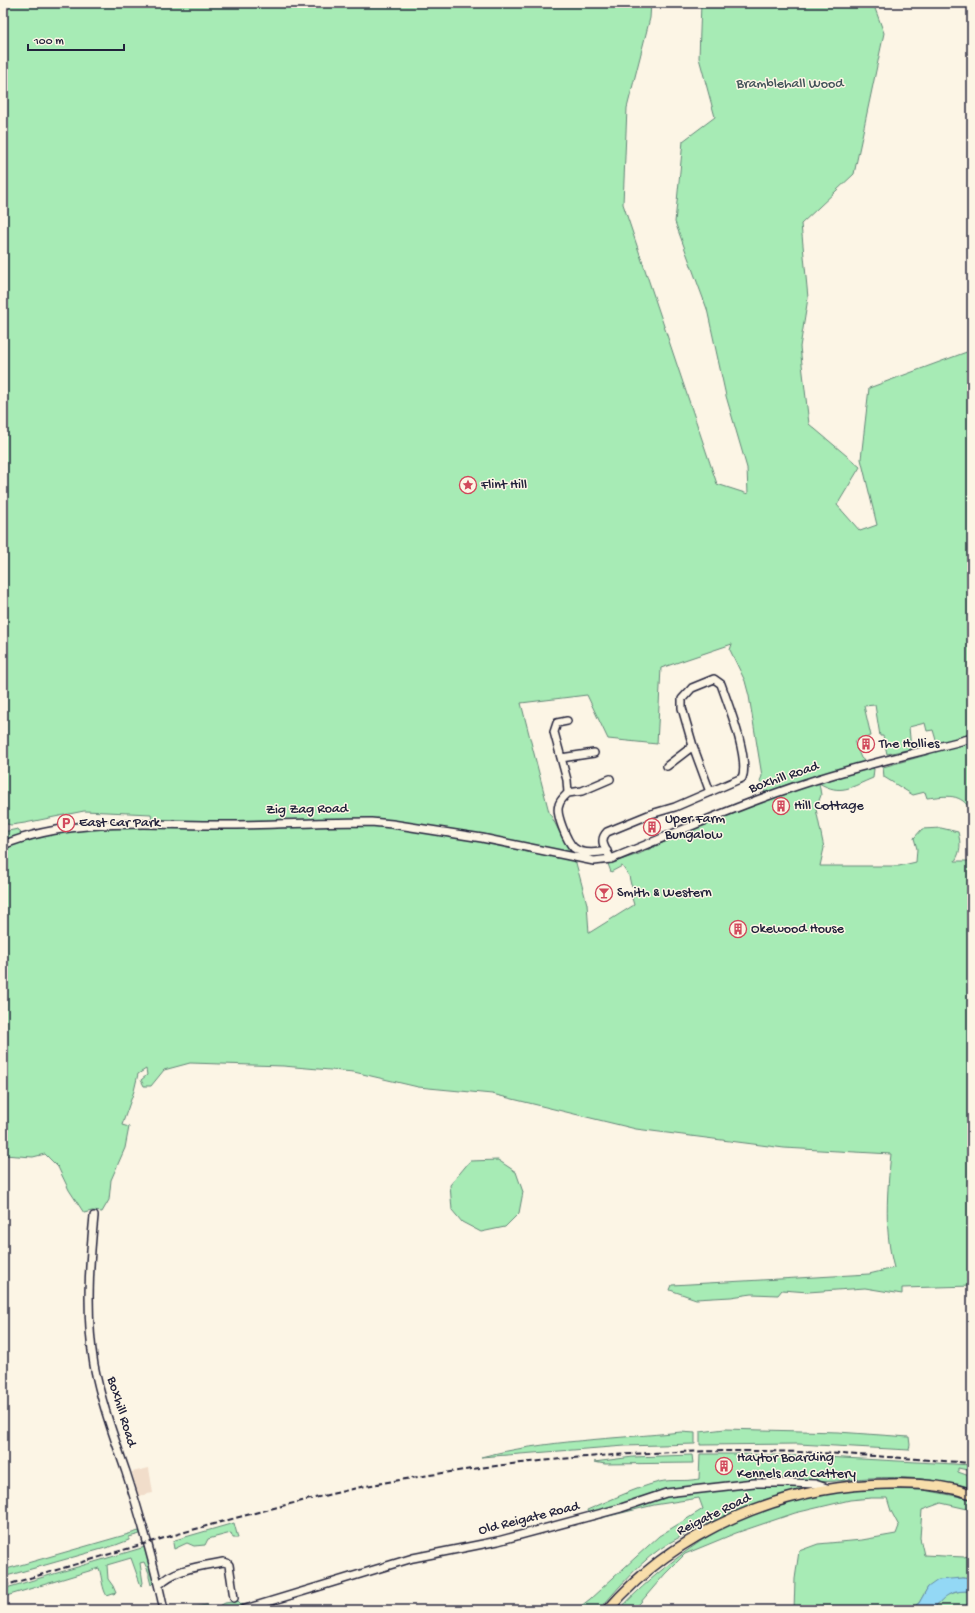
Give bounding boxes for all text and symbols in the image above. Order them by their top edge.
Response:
scale bar [28,26,124,52]
text: 100 m [33,35,64,49]
park label: Bramblehall Wood [736,76,845,93]
place icon: Flint Hill [458,475,478,495]
place label: Flint Hill [480,477,527,494]
building icon: The Hollies [856,734,876,754]
place label: The Hollies [878,736,940,753]
street label: Boxhill Road [746,758,823,798]
building icon: Hill Cottage [771,796,791,816]
place label: Hill Cottage [794,798,865,815]
street label: Zig Zag Road [266,801,350,819]
place label: Uper Farm Bungalow [664,811,725,844]
parking icon: East Car Park [56,813,76,833]
place label: East Car Park [79,815,162,832]
building icon: Uper Farm Bungalow [642,817,662,837]
bar icon: Smith & Western [594,883,614,903]
place label: Smith & Western [617,885,712,902]
building icon: Okewood House [728,919,748,939]
place label: Okewood House [751,921,845,938]
street label: Boxhill Road [102,1374,140,1451]
place label: Haytor Boarding Kennels and Cattery [737,1450,856,1483]
building icon: Haytor Boarding Kennels and Cattery [714,1456,734,1476]
street label: Reigate Road [674,1489,755,1540]
street label: Old Reigate Road [477,1498,583,1540]

